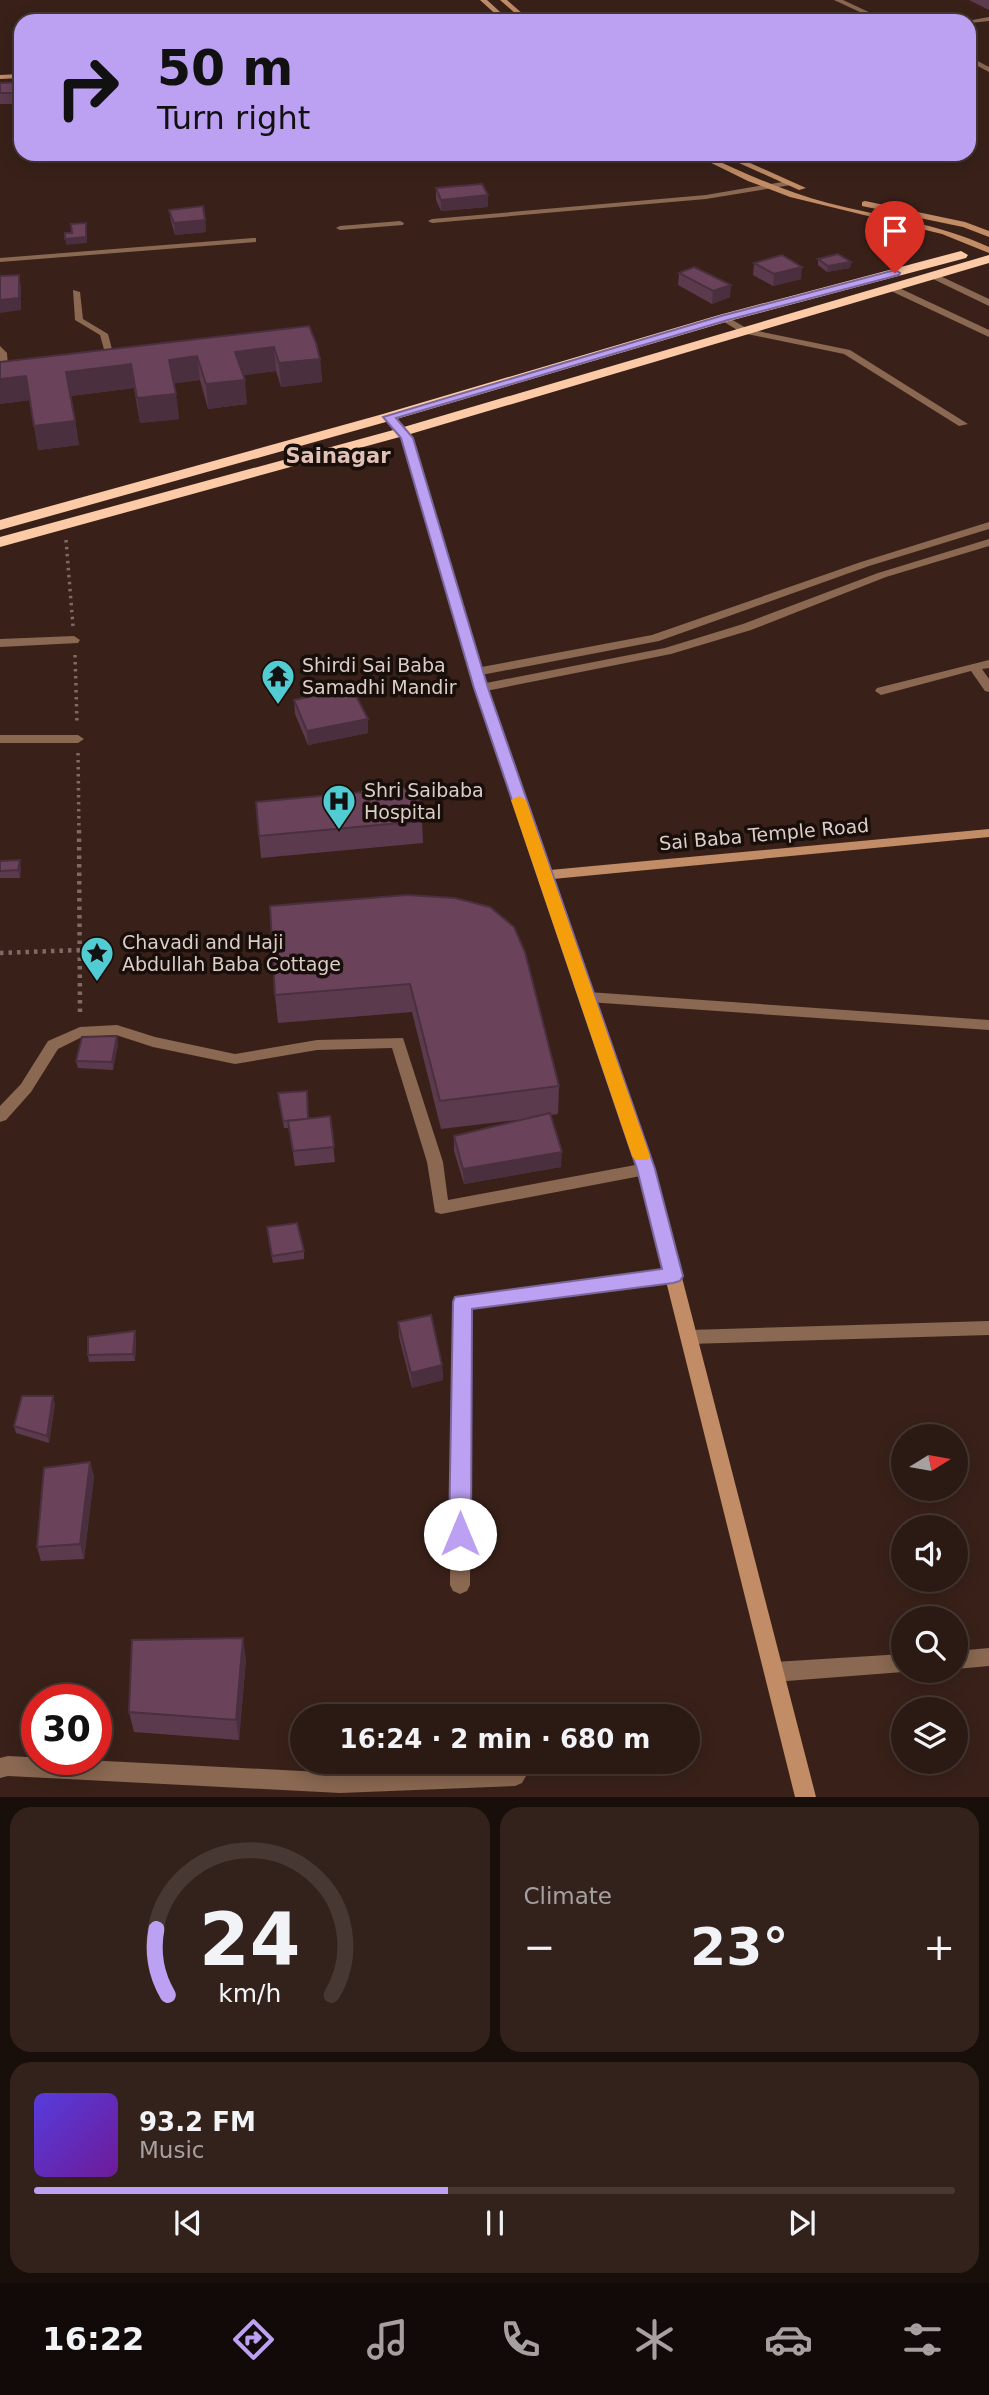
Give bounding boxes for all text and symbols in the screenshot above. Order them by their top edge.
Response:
text: 50 m [157,40,293,97]
icon: right [42,42,133,133]
text: Turn right [157,99,310,137]
pin [865,201,925,273]
icon: arrive [876,212,914,250]
district label: Sainagar [285,444,391,468]
place label: Shirdi Sai Baba Samadhi Mandir [302,654,457,698]
temple icon: Shirdi Sai Baba Samadhi Mandir [259,657,297,706]
place label: Shri Saibaba Hospital [364,779,484,823]
hospital icon: Shri Saibaba Hospital [320,782,358,831]
street label: Sai Baba Temple Road [658,814,870,854]
place label: Chavadi and Haji Abdullah Baba Cottage [122,931,341,975]
place icon: Chavadi and Haji Abdullah Baba Cottage [78,934,116,983]
north arrow [891,1424,968,1502]
map controls [891,1424,968,1774]
position arrow [423,1497,497,1571]
button: sound [891,1515,968,1592]
button: search [891,1606,968,1683]
speed limit sign: 30 [21,1684,112,1775]
button: layers [891,1697,968,1774]
text: 16:24 · 2 min · 680 m [340,1724,650,1754]
text: Climate [524,1883,612,1909]
text: 24 [199,1898,300,1983]
text: 23° [690,1917,788,1977]
text: − [524,1925,555,1969]
text: + [923,1925,955,1969]
text: km/h [218,1979,281,2008]
text: 93.2 FM [139,2107,256,2137]
text: Music [139,2137,204,2163]
icon: previous [169,2204,207,2242]
icon: pause [476,2204,514,2242]
icon: next [783,2204,821,2242]
icon: directions [229,2315,278,2364]
icon: music [363,2315,412,2364]
icon: phone [496,2315,545,2364]
icon: climate [630,2315,679,2364]
icon: car [764,2315,813,2364]
icon: filters [898,2315,947,2364]
text: 16:22 [42,2320,144,2358]

